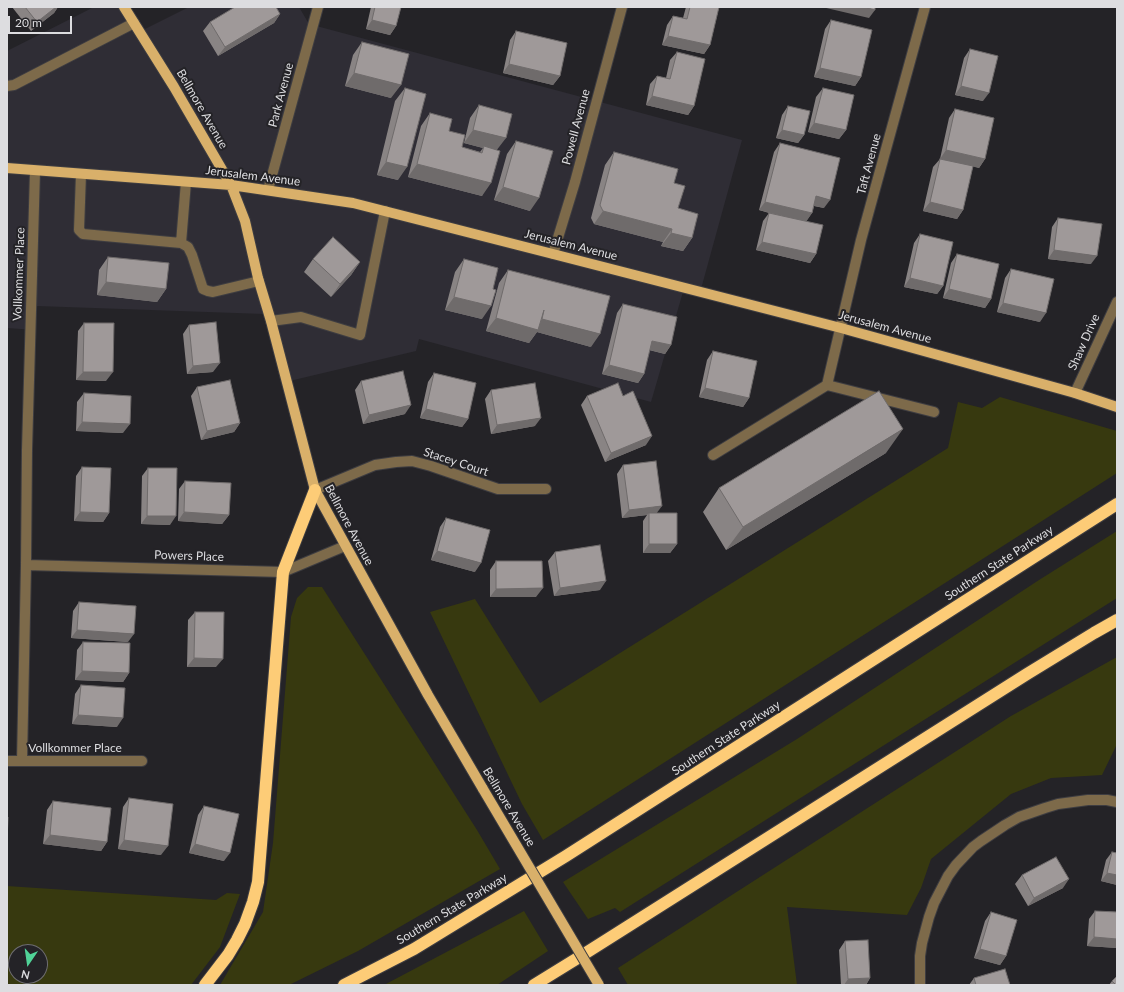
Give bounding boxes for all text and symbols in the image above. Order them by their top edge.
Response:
scale bar [10,8,74,34]
text: 20 m [15,15,42,30]
street label: Park Avenue [265,61,297,129]
street label: Bellmore Avenue [173,67,231,151]
street label: Powell Avenue [559,88,593,166]
street label: Taft Avenue [854,132,884,196]
street label: Jerusalem Avenue [205,163,301,189]
street label: Jerusalem Avenue [523,226,619,264]
street label: Vollkommer Place [10,227,28,321]
street label: Jerusalem Avenue [837,308,933,346]
street label: Shaw Drive [1065,312,1103,372]
street label: Stacey Court [422,445,490,479]
street label: Bellmore Avenue [322,482,376,568]
street label: Southern State Parkway [942,523,1056,603]
street label: Powers Place [154,548,224,564]
street label: Southern State Parkway [669,698,783,778]
street label: Vollkommer Place [28,741,122,755]
street label: Bellmore Avenue [480,765,538,849]
street label: Southern State Parkway [394,870,510,948]
north arrow [8,944,48,984]
text: N [20,968,31,982]

